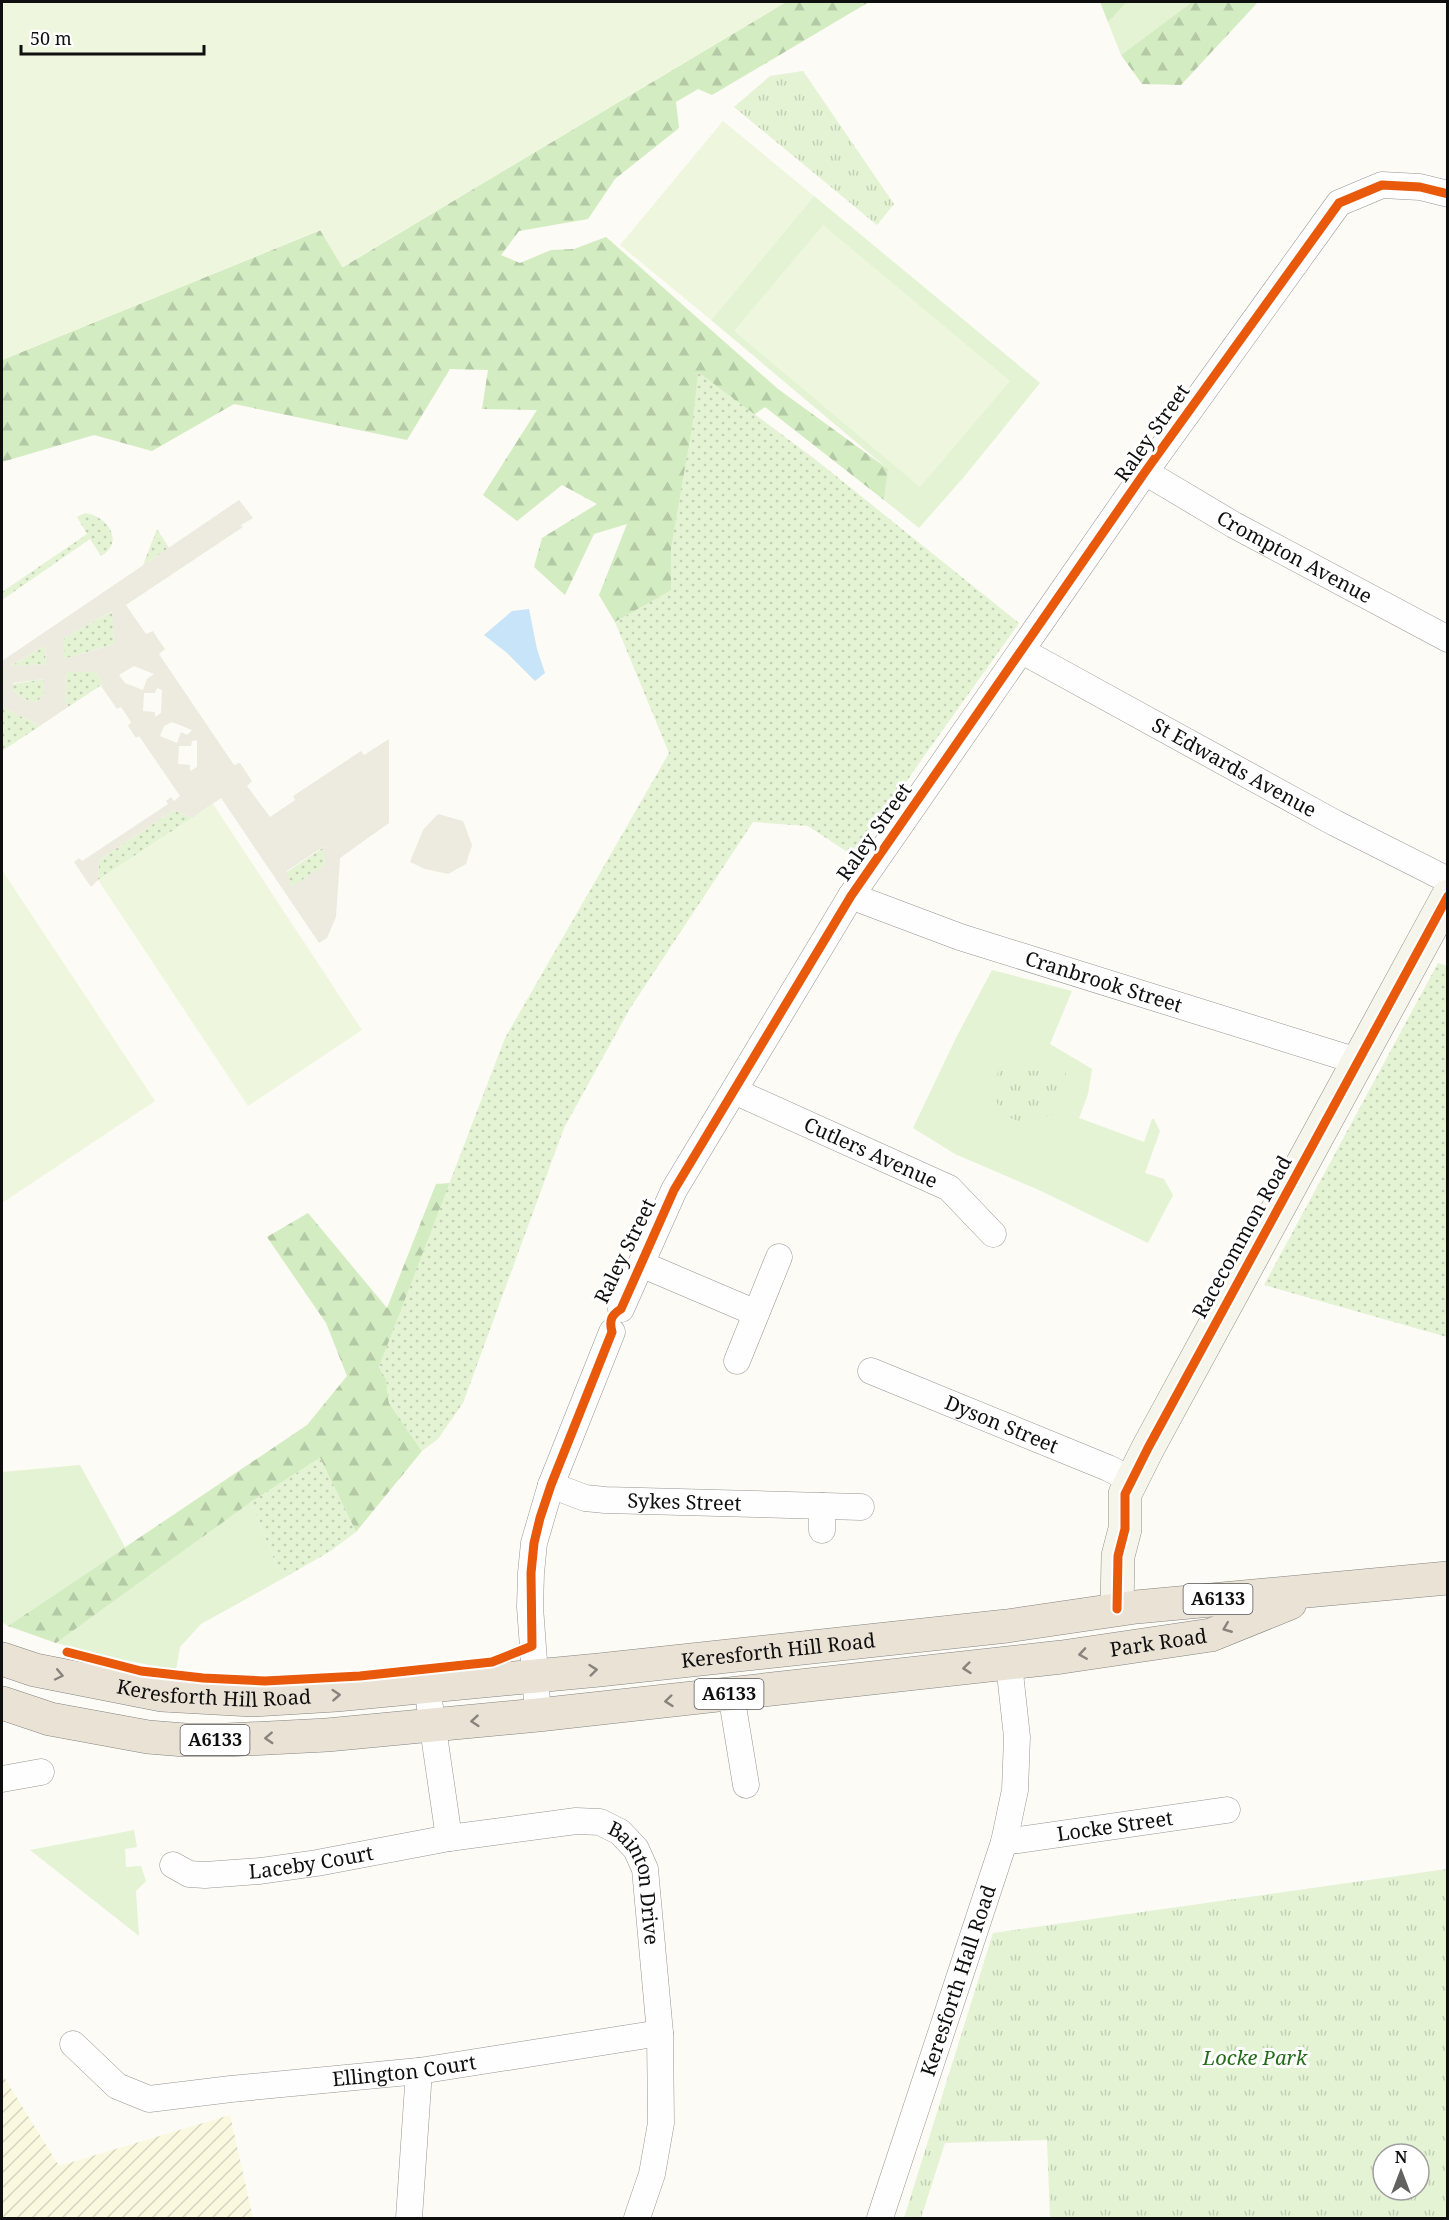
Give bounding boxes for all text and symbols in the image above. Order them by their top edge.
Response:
scale bar [21,18,204,56]
text: 50 m [30,26,72,50]
street label: Raley Street [1108,378,1195,487]
street label: Crompton Avenue [1212,504,1377,609]
street label: St Edwards Avenue [1147,711,1321,823]
street label: Raley Street [830,777,917,886]
street label: Cranbrook Street [1022,944,1186,1019]
street label: Cutlers Avenue [800,1110,942,1194]
street label: Racecommon Road [1186,1151,1297,1323]
street label: Raley Street [588,1194,662,1308]
street label: Dyson Street [941,1389,1062,1459]
street label: Sykes Street [627,1487,742,1517]
road number: A6133 [1184,1584,1252,1614]
one-way arrow [1222,1621,1233,1633]
street label: Park Road [1108,1622,1209,1663]
street label: Keresforth Hill Road [680,1626,877,1674]
one-way arrow [1078,1647,1087,1659]
one-way arrow [962,1661,971,1674]
one-way arrow [588,1664,597,1677]
one-way arrow [54,1668,64,1681]
street label: Keresforth Hill Road [115,1672,312,1713]
road number: A6133 [694,1679,764,1709]
one-way arrow [331,1689,340,1702]
one-way arrow [664,1694,673,1706]
one-way arrow [470,1714,479,1727]
road number: A6133 [180,1725,250,1755]
one-way arrow [264,1732,273,1745]
street label: Locke Street [1055,1804,1175,1847]
street label: Bainton Drive [604,1814,666,1946]
street label: Laceby Court [248,1839,375,1885]
street label: Keresforth Hall Road [914,1881,1002,2079]
park label: Locke Park [1202,2044,1308,2071]
street label: Ellington Court [331,2048,478,2092]
north arrow [1371,2142,1431,2202]
text: N [1395,2146,1408,2168]

